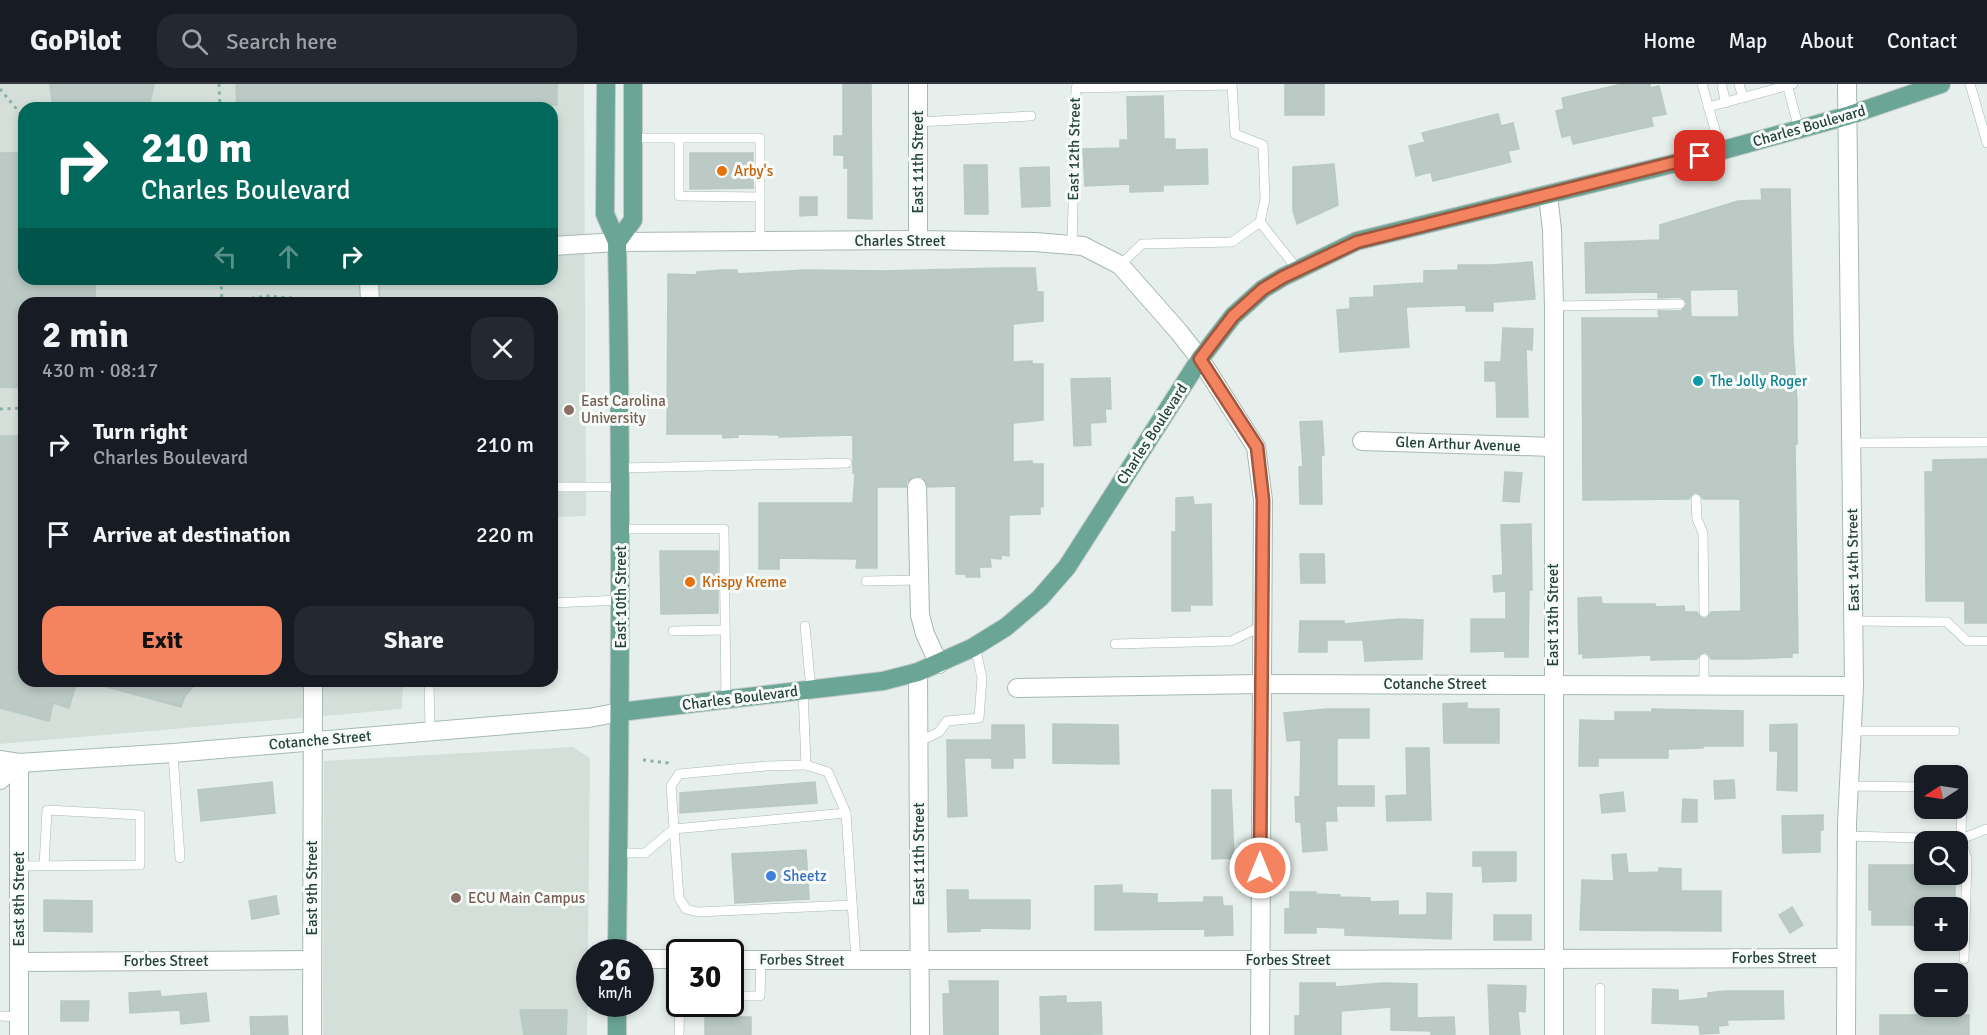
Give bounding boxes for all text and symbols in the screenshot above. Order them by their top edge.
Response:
search box [157,14,577,68]
text: GoPilot [30,24,121,58]
icon: search [178,25,211,58]
text: Search here [226,28,337,55]
text: Home [1643,28,1696,54]
text: Map [1729,28,1767,54]
text: About [1800,28,1854,54]
text: Contact [1887,28,1957,54]
street label: East 12th Street [1064,97,1084,201]
street label: Charles Boulevard [1751,101,1867,151]
street label: East 11th Street [909,110,927,214]
text: 210 m [141,123,252,174]
icon: right [42,126,120,204]
pin [1674,130,1725,181]
icon: arrive [1683,139,1716,172]
place label: Arby's [734,162,774,180]
marker: Arby's [715,164,729,178]
text: Charles Boulevard [141,174,350,207]
street label: Charles Street [854,232,946,250]
icon: left [209,240,242,273]
icon: ahead [272,240,305,273]
icon: right [335,240,368,273]
text: 2 min [42,313,129,358]
button: close [471,317,534,380]
text: 430 m · 08:17 [42,358,158,383]
place label: The Jolly Roger [1710,372,1808,390]
marker: The Jolly Roger [1691,374,1705,388]
street label: Charles Boulevard [1113,380,1191,488]
place label: East Carolina University [581,392,666,427]
marker: East Carolina University [562,403,576,417]
text: Turn right [93,418,188,445]
icon: right [42,428,75,461]
text: 210 m [476,431,534,458]
street label: Glen Arthur Avenue [1395,433,1521,455]
text: Charles Boulevard [93,445,248,470]
street label: East 14th Street [1843,508,1863,612]
icon: arrive [42,518,75,551]
text: Arrive at destination [93,521,290,548]
text: 220 m [476,521,534,548]
street label: East 10th Street [612,545,630,649]
street label: East 13th Street [1544,563,1562,667]
place label: Krispy Kreme [702,573,787,591]
marker: Krispy Kreme [683,575,697,589]
button: Exit [42,606,282,675]
button: Share [294,606,534,675]
street label: Cotanche Street [1384,675,1486,693]
street label: Charles Boulevard [681,682,799,714]
street label: Cotanche Street [268,727,372,753]
north arrow [1914,765,1968,819]
map controls [1914,765,1968,1017]
street label: East 11th Street [910,802,928,906]
button: search [1914,831,1968,885]
position arrow [1228,836,1292,900]
street label: East 9th Street [303,841,321,936]
street label: East 8th Street [10,852,28,947]
place label: Sheetz [783,867,827,885]
marker: Sheetz [764,869,778,883]
place label: ECU Main Campus [468,889,586,907]
marker: ECU Main Campus [449,891,463,905]
button: + [1914,897,1968,951]
speed limit sign: 30 [666,939,744,1017]
street label: Forbes Street [1731,949,1817,967]
street label: Forbes Street [759,950,845,970]
street label: Forbes Street [1245,951,1331,969]
street label: Forbes Street [123,952,209,970]
text: 26 [599,952,631,989]
button: − [1914,963,1968,1017]
text: km/h [598,984,632,1002]

